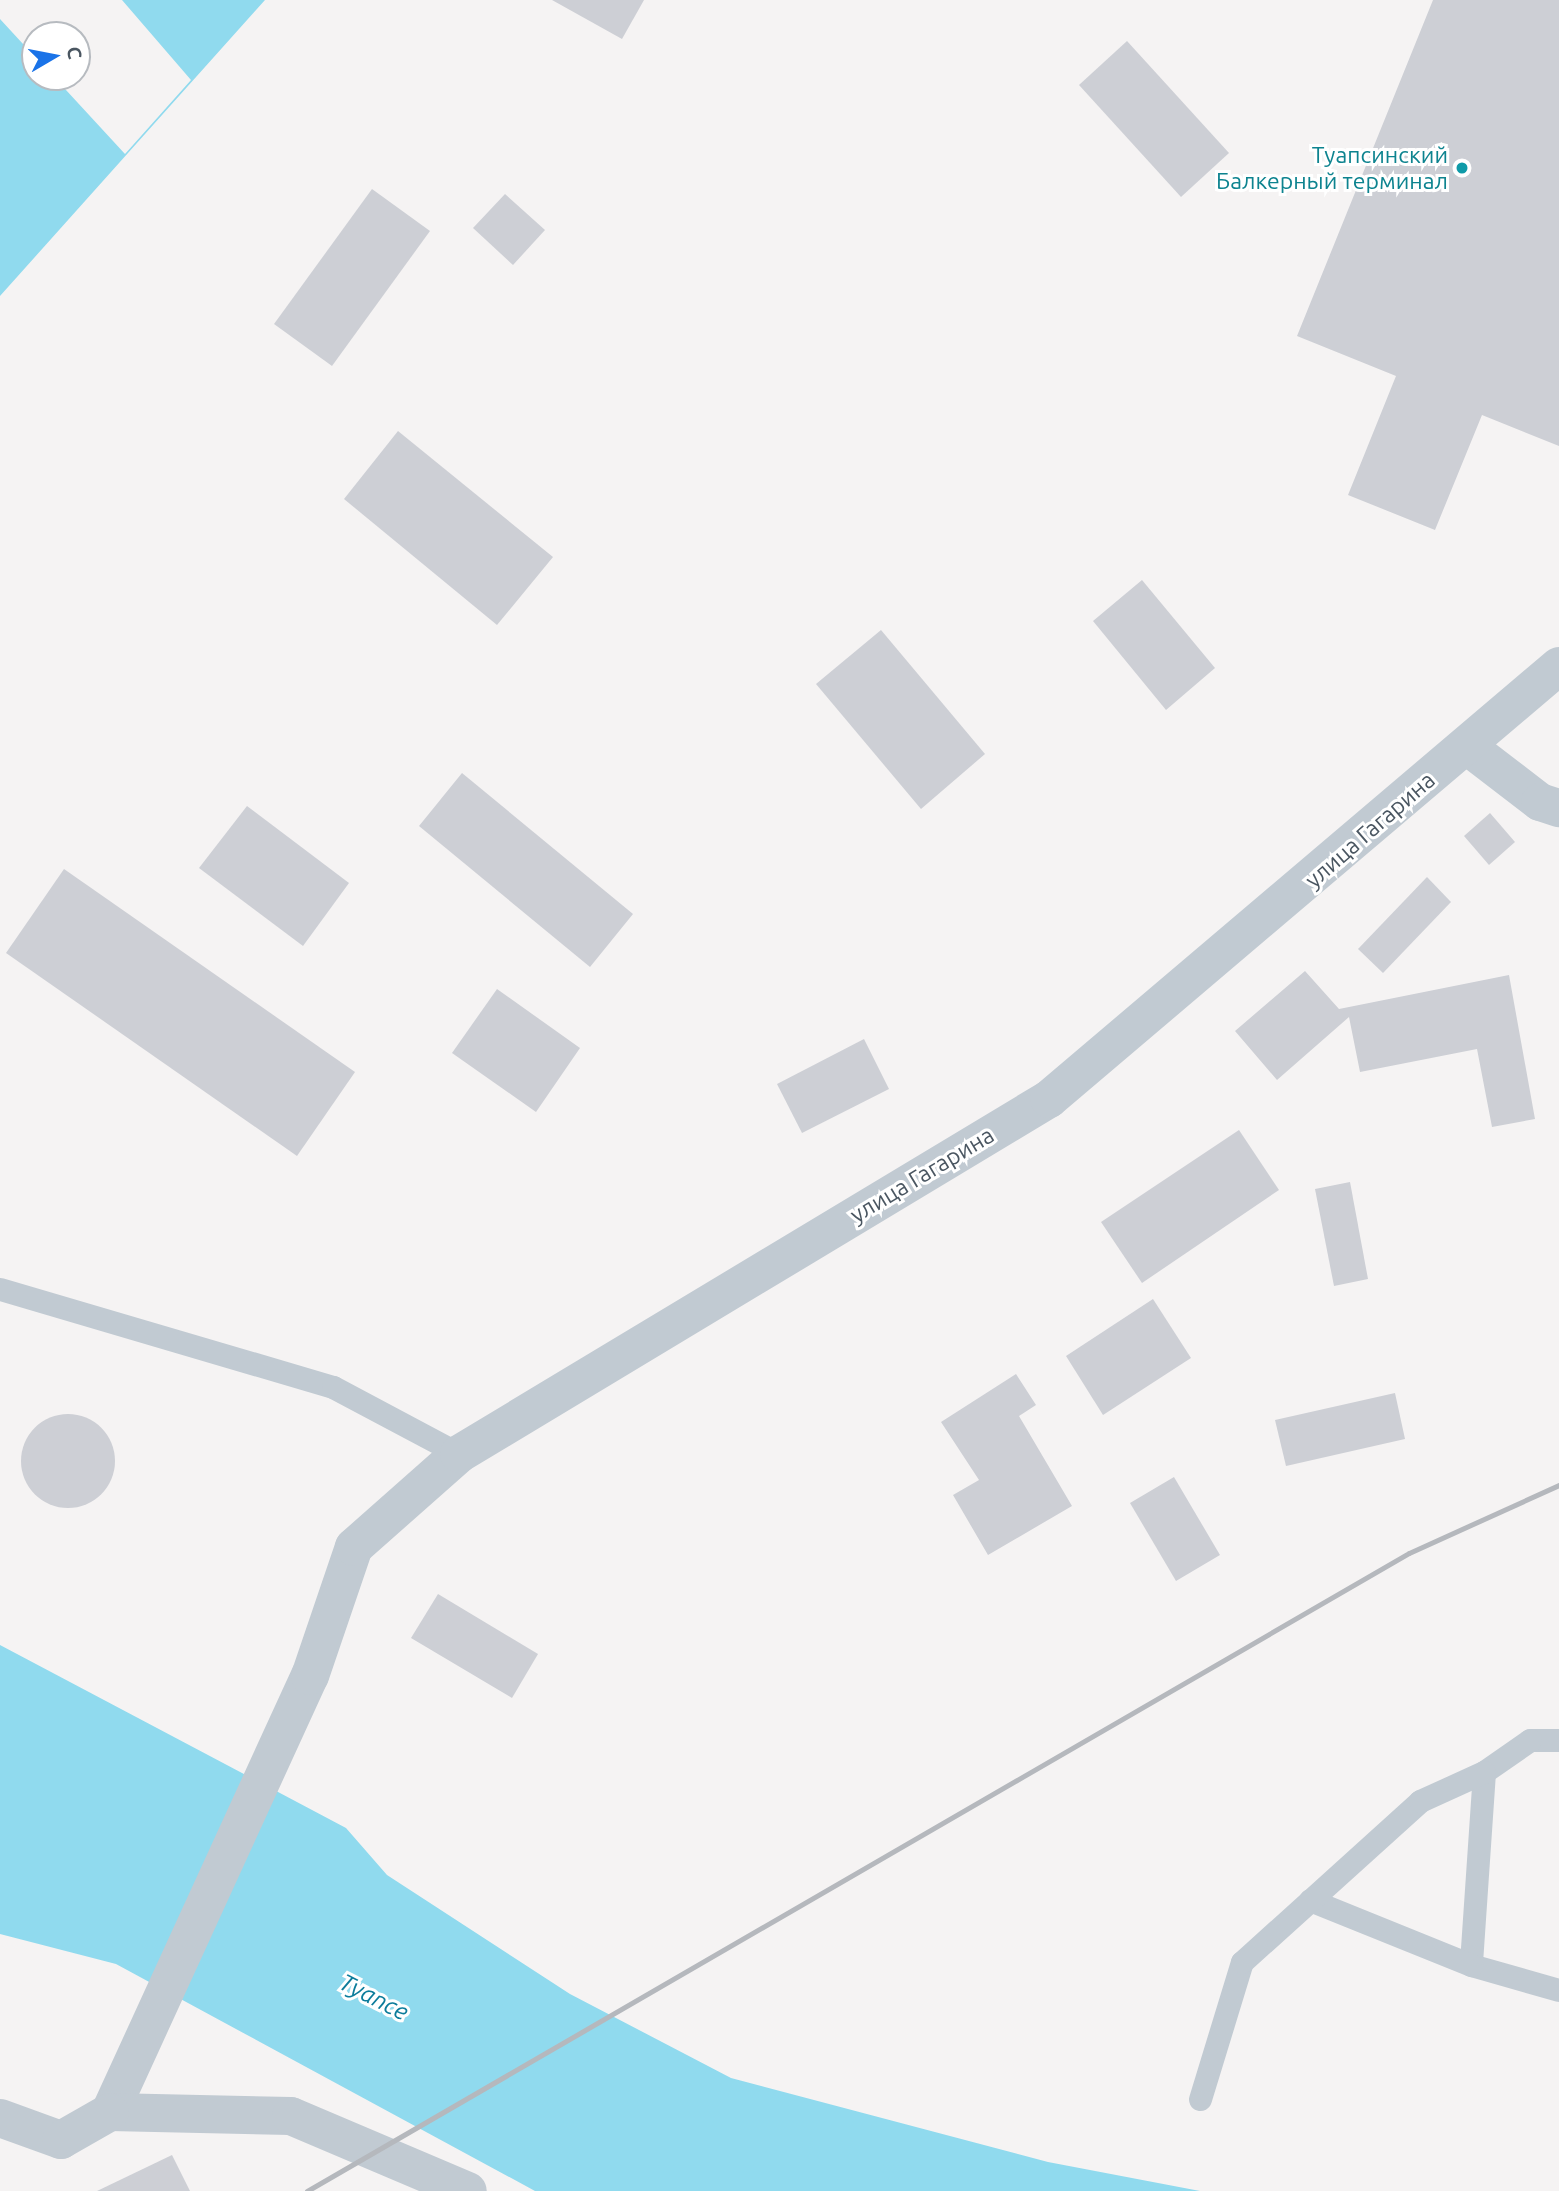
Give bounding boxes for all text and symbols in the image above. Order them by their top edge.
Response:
north arrow [21,21,91,91]
text: С [63,45,87,61]
place label: Туапсинский Балкерный терминал [1216,141,1448,195]
marker: Туапсинский Балкерный терминал [1454,160,1470,176]
street label: улица Гагарина [1299,766,1441,894]
street label: улица Гагарина [845,1121,999,1229]
water label: Туапсе [335,1968,413,2026]

